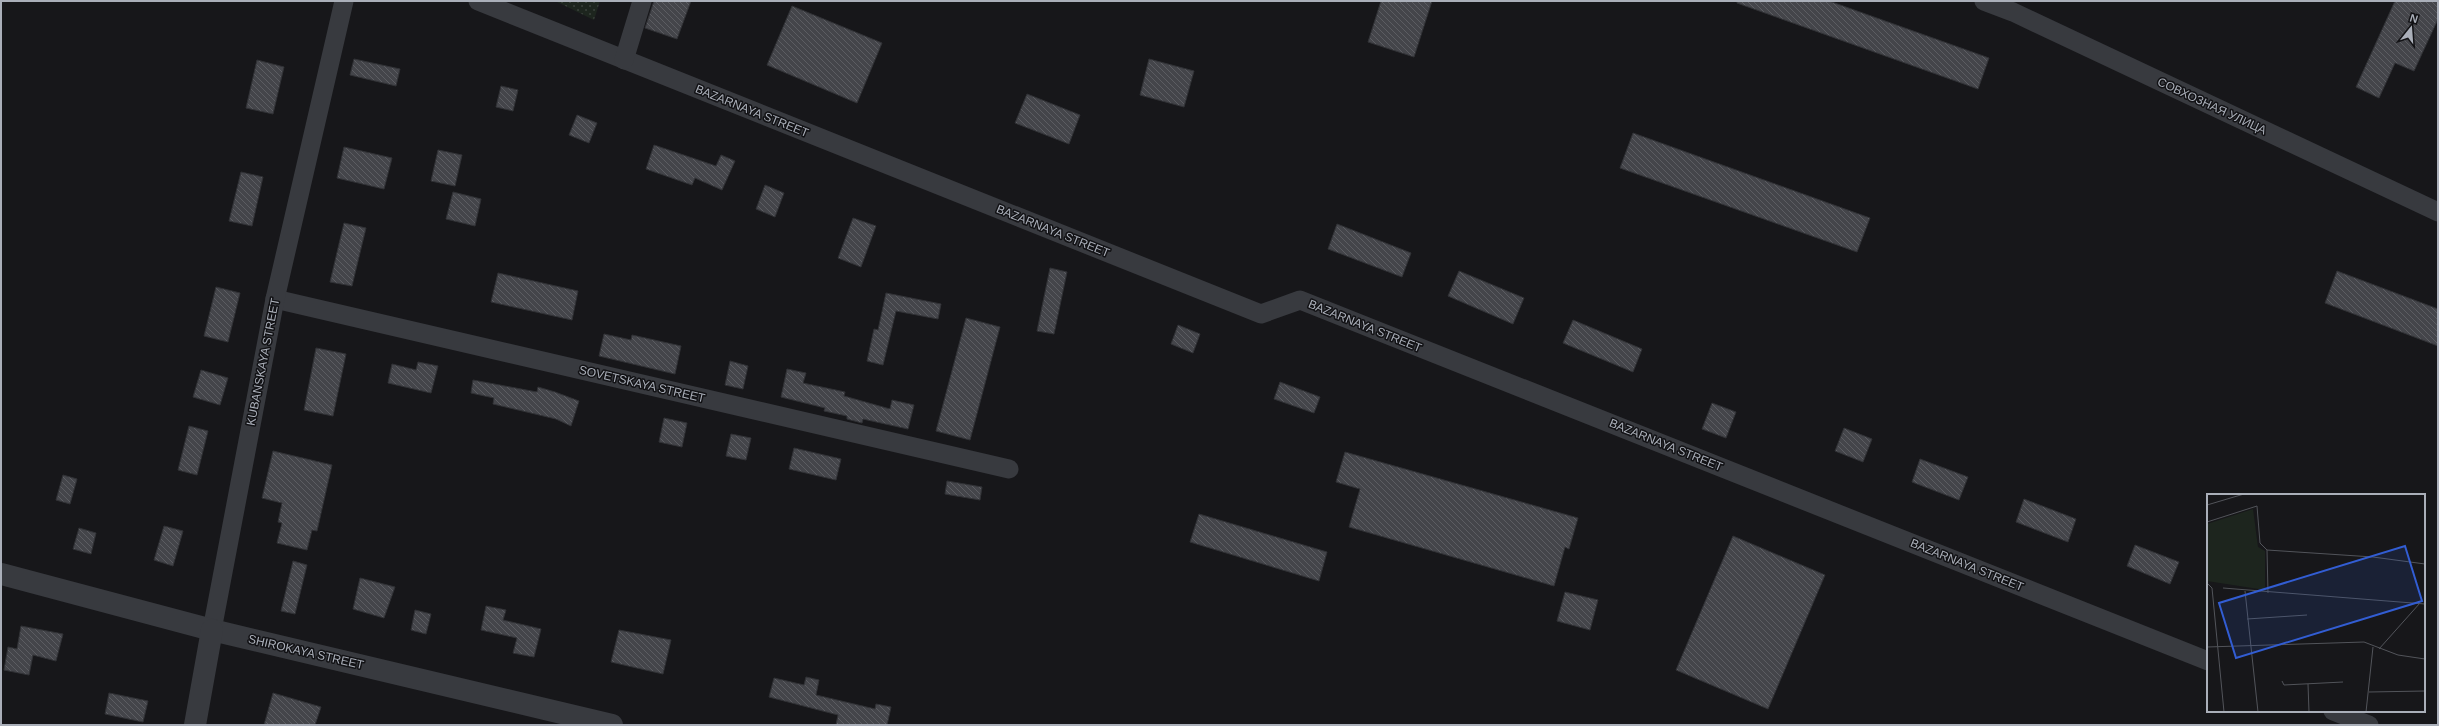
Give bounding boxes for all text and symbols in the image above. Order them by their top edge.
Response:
north arrow [2391,8,2431,48]
text: N [2408,12,2420,25]
street label: СОВХОЗНАЯ УЛИЦА [2155,75,2269,137]
street label: BAZARNAYA STREET [693,82,811,140]
street label: BAZARNAYA STREET [994,202,1112,260]
street label: KUBANSKAYA STREET [244,296,282,427]
street label: BAZARNAYA STREET [1306,297,1424,355]
street label: SOVETSKAYA STREET [578,363,707,405]
street label: BAZARNAYA STREET [1607,416,1725,474]
inset map [2207,494,2425,712]
street label: BAZARNAYA STREET [1908,536,2026,594]
street label: SHIROKAYA STREET [247,632,366,672]

